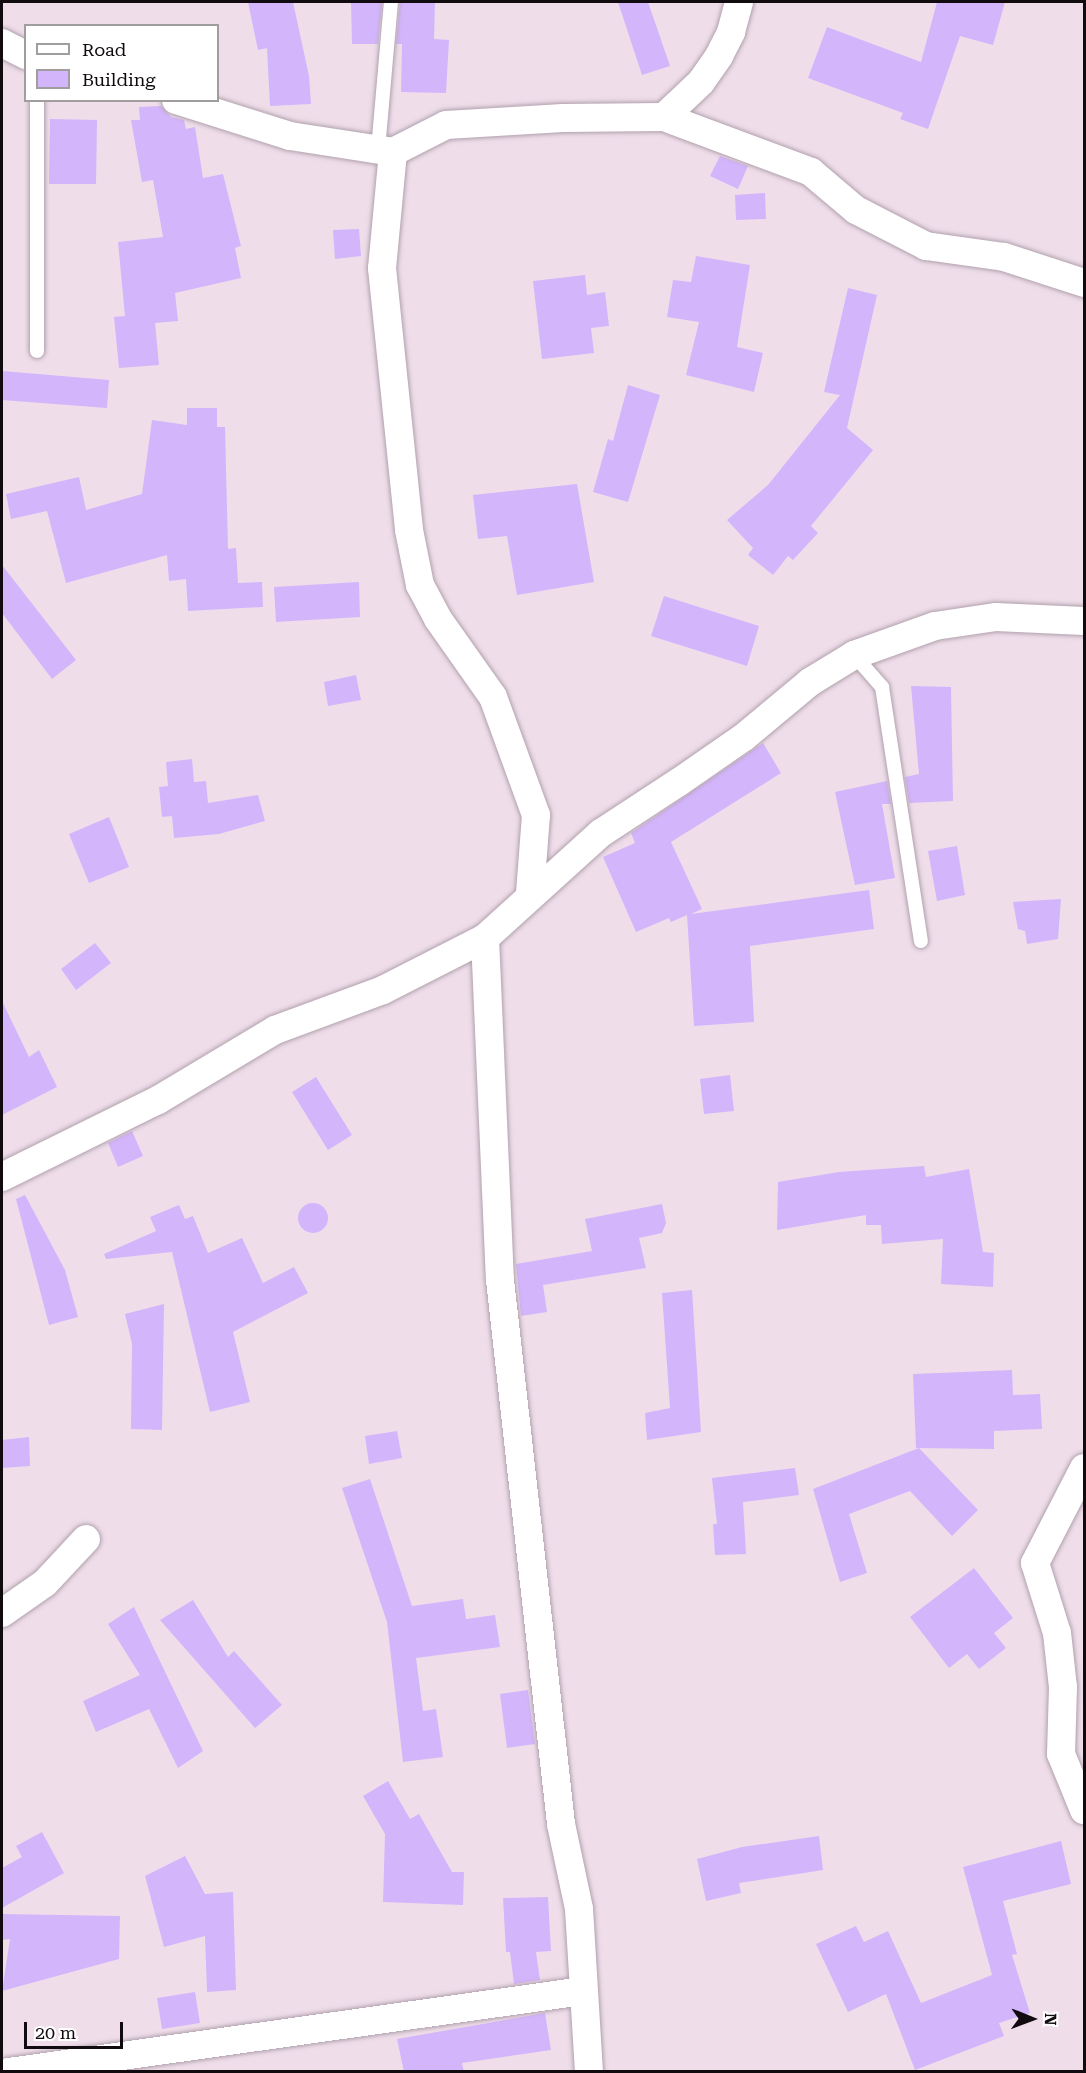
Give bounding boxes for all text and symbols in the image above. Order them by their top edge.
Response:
legend [24,24,219,102]
text: Road [82,39,126,60]
text: Building [82,69,156,90]
north arrow [1002,1989,1062,2049]
scale bar [27,2010,126,2048]
text: N [1041,2013,1060,2026]
text: 20 m [35,2022,76,2043]

